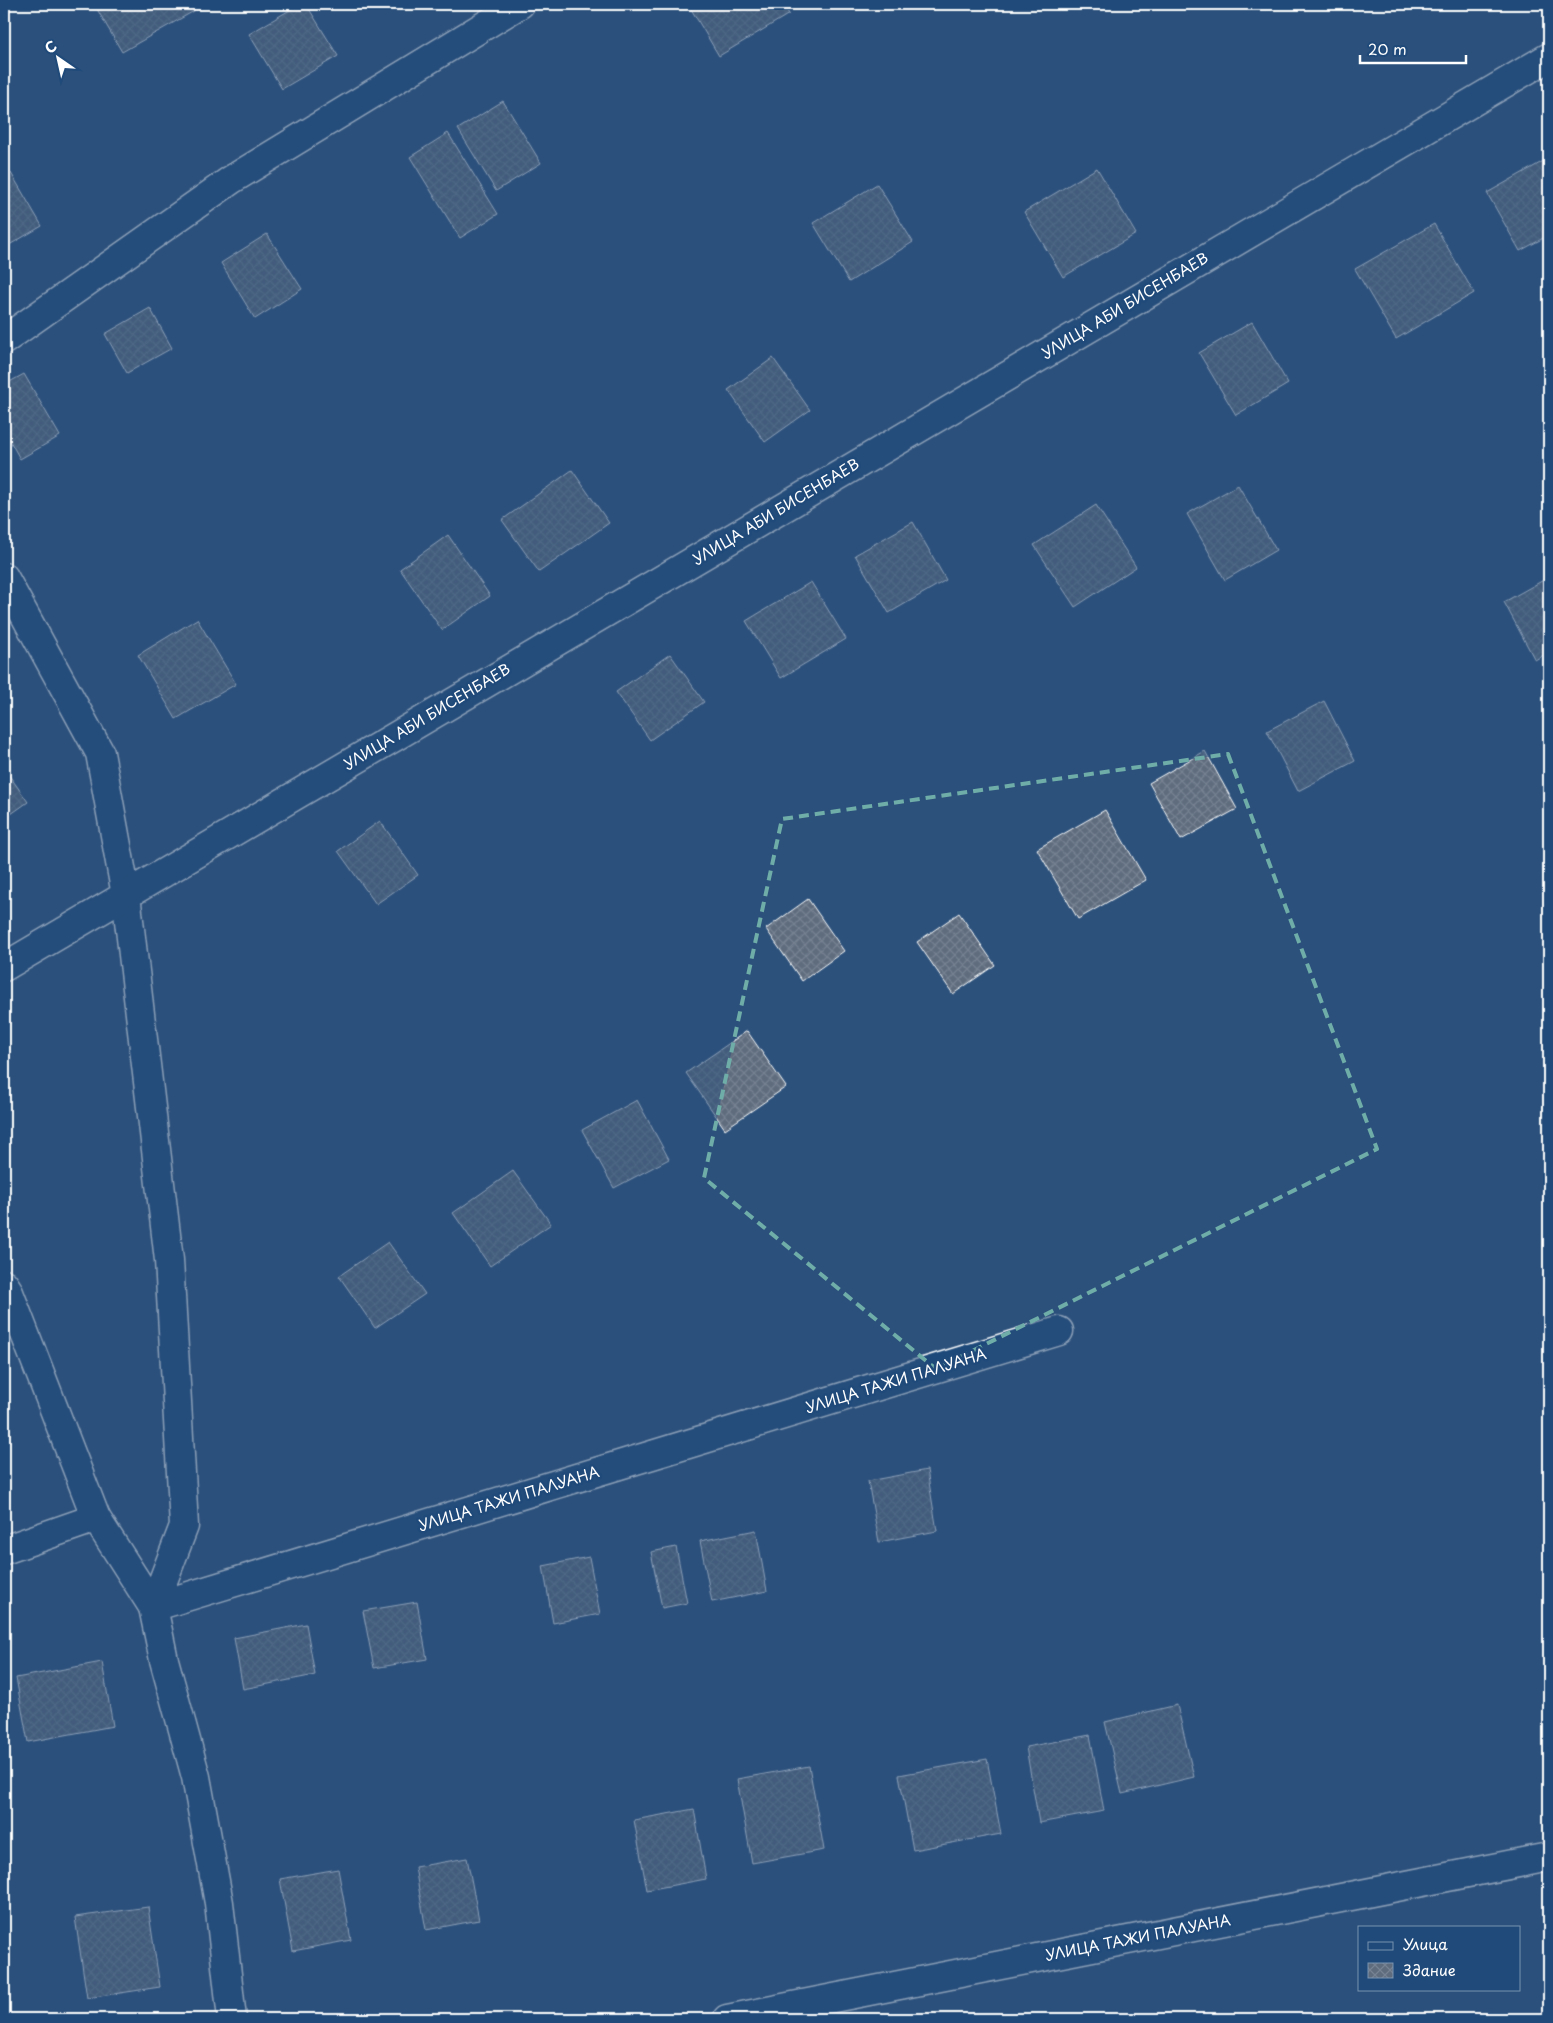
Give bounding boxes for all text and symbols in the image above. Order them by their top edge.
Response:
north arrow [32,32,82,82]
scale bar [1360,32,1467,64]
text: С [40,35,61,58]
text: 20 m [1368,37,1407,60]
street label: УЛИЦА АБИ БИСЕНБАЕВ [1036,245,1212,364]
street label: УЛИЦА АБИ БИСЕНБАЕВ [687,451,863,570]
street label: УЛИЦА АБИ БИСЕНБАЕВ [338,656,514,775]
street label: УЛИЦА ТАЖИ ПАЛУАНА [802,1341,989,1418]
street label: УЛИЦА ТАЖИ ПАЛУАНА [415,1459,602,1536]
street label: УЛИЦА ТАЖИ ПАЛУАНА [1043,1907,1232,1966]
legend [1358,1926,1520,1990]
text: Улица [1403,1932,1448,1955]
text: Здание [1403,1958,1456,1981]

